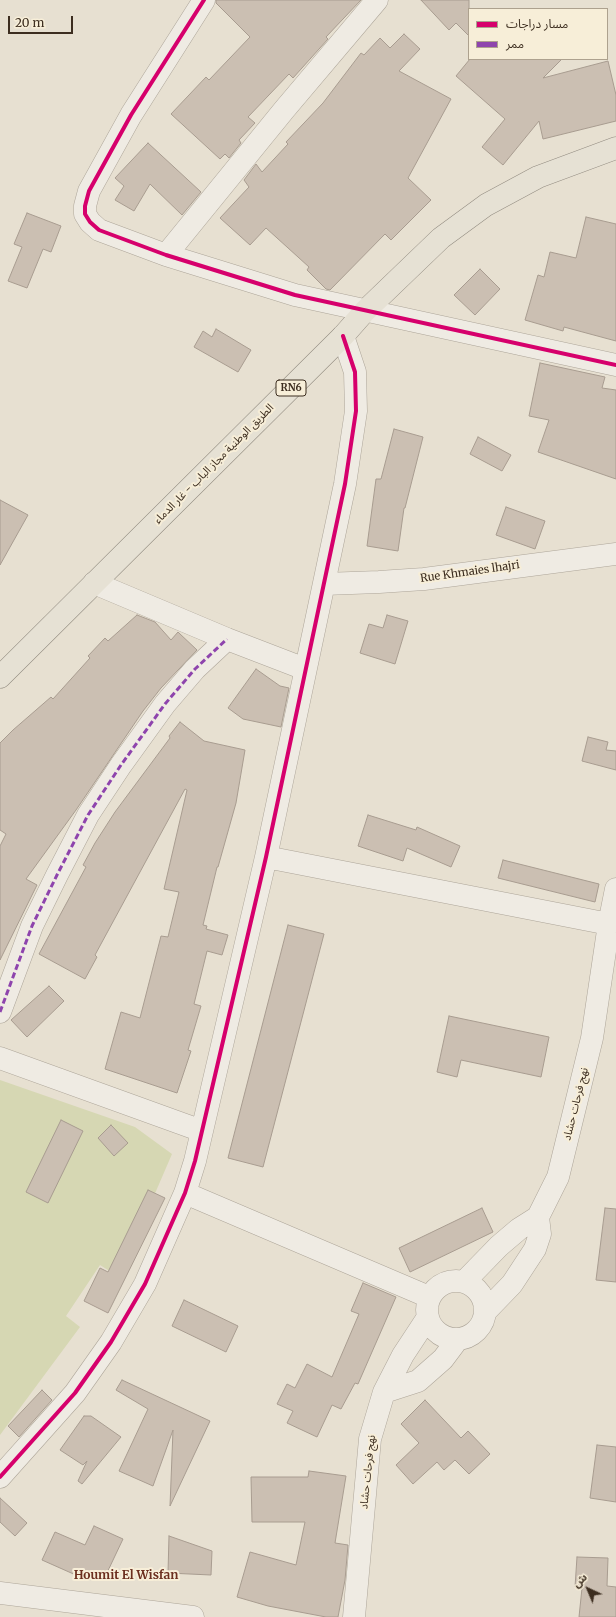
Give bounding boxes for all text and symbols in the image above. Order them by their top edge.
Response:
scale bar [10,8,75,34]
legend [468,8,608,60]
text: 20 m [15,15,44,30]
text: مسار دراجات [506,16,568,31]
text: ممر [506,36,524,51]
road number: RN6 [276,380,306,396]
street label: الطريق الوطنية مجاز الباب - غار الدماء [151,401,277,527]
street label: Rue Khmaies lhajri [419,558,521,586]
street label: نهج فرحات حشاد [561,1066,591,1142]
street label: نهج فرحات حشاد [358,1434,378,1510]
district label: Houmit El Wisfan [74,1569,178,1583]
north arrow [568,1569,608,1609]
text: ش [569,1570,590,1591]

